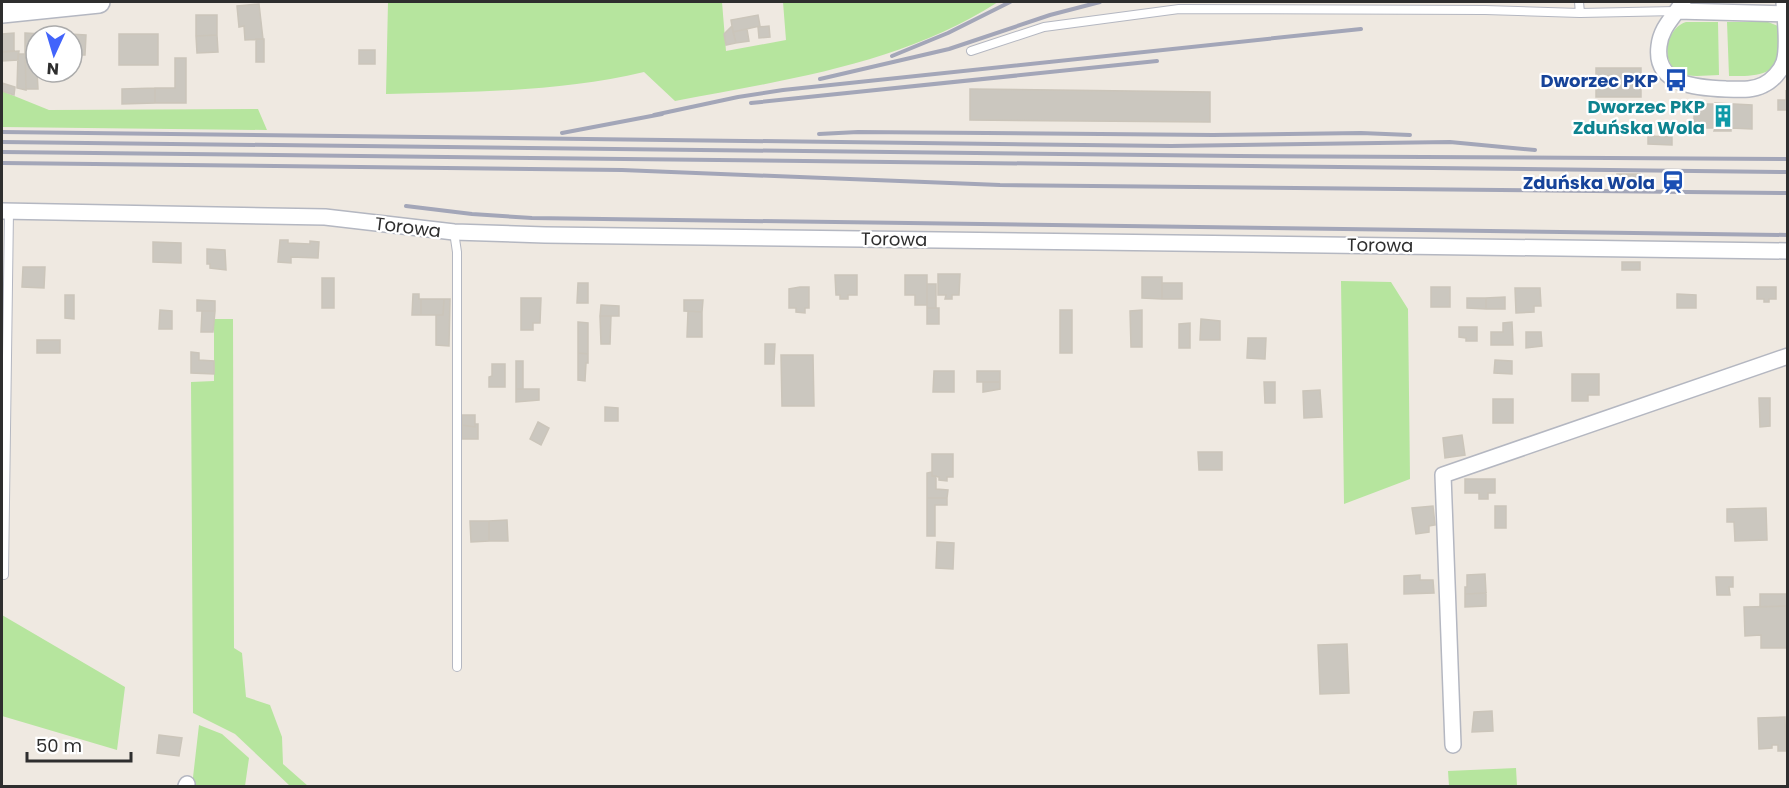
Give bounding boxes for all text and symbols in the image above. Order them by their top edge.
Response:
north arrow [24,24,84,84]
text: N [46,57,60,80]
bus stop icon: Dworzec PKP [1663,67,1689,93]
place label: Dworzec PKP [1540,68,1658,93]
place label: Dworzec PKP Zduńska Wola [1573,94,1705,140]
building icon: Dworzec PKP Zduńska Wola [1710,103,1736,129]
station icon: Zduńska Wola [1660,169,1686,195]
place label: Zduńska Wola [1523,170,1655,195]
street label: Torowa [374,211,442,243]
street label: Torowa [861,226,927,252]
street label: Torowa [1347,232,1413,258]
scale bar [27,725,130,763]
text: 50 m [36,733,82,758]

